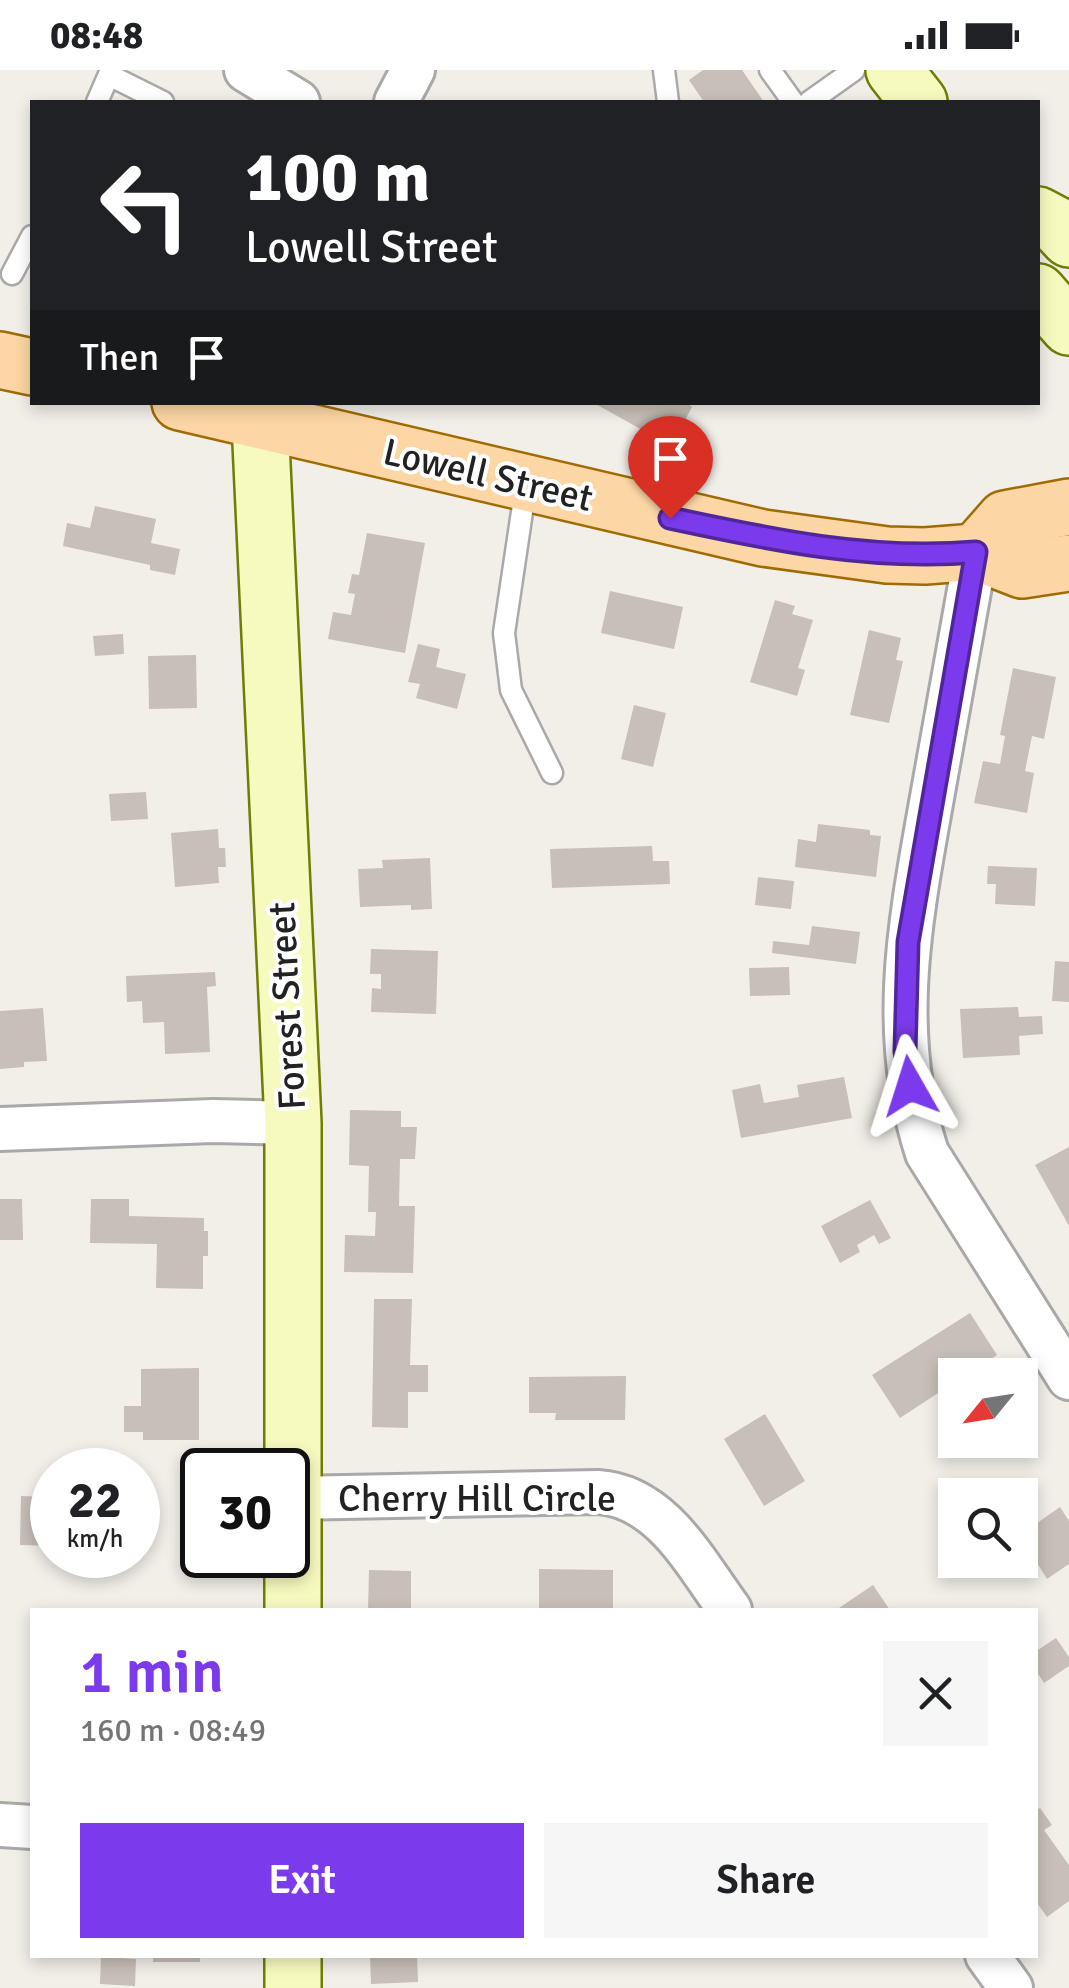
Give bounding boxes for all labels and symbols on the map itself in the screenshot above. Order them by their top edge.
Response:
pin [628,416,713,519]
street label: Lowell Street [379,428,597,522]
street label: Forest Street [258,901,316,1111]
position arrow [858,1034,962,1138]
north arrow [938,1358,1038,1458]
speed limit sign: 30 [180,1448,310,1578]
street label: Cherry Hill Circle [338,1475,616,1522]

